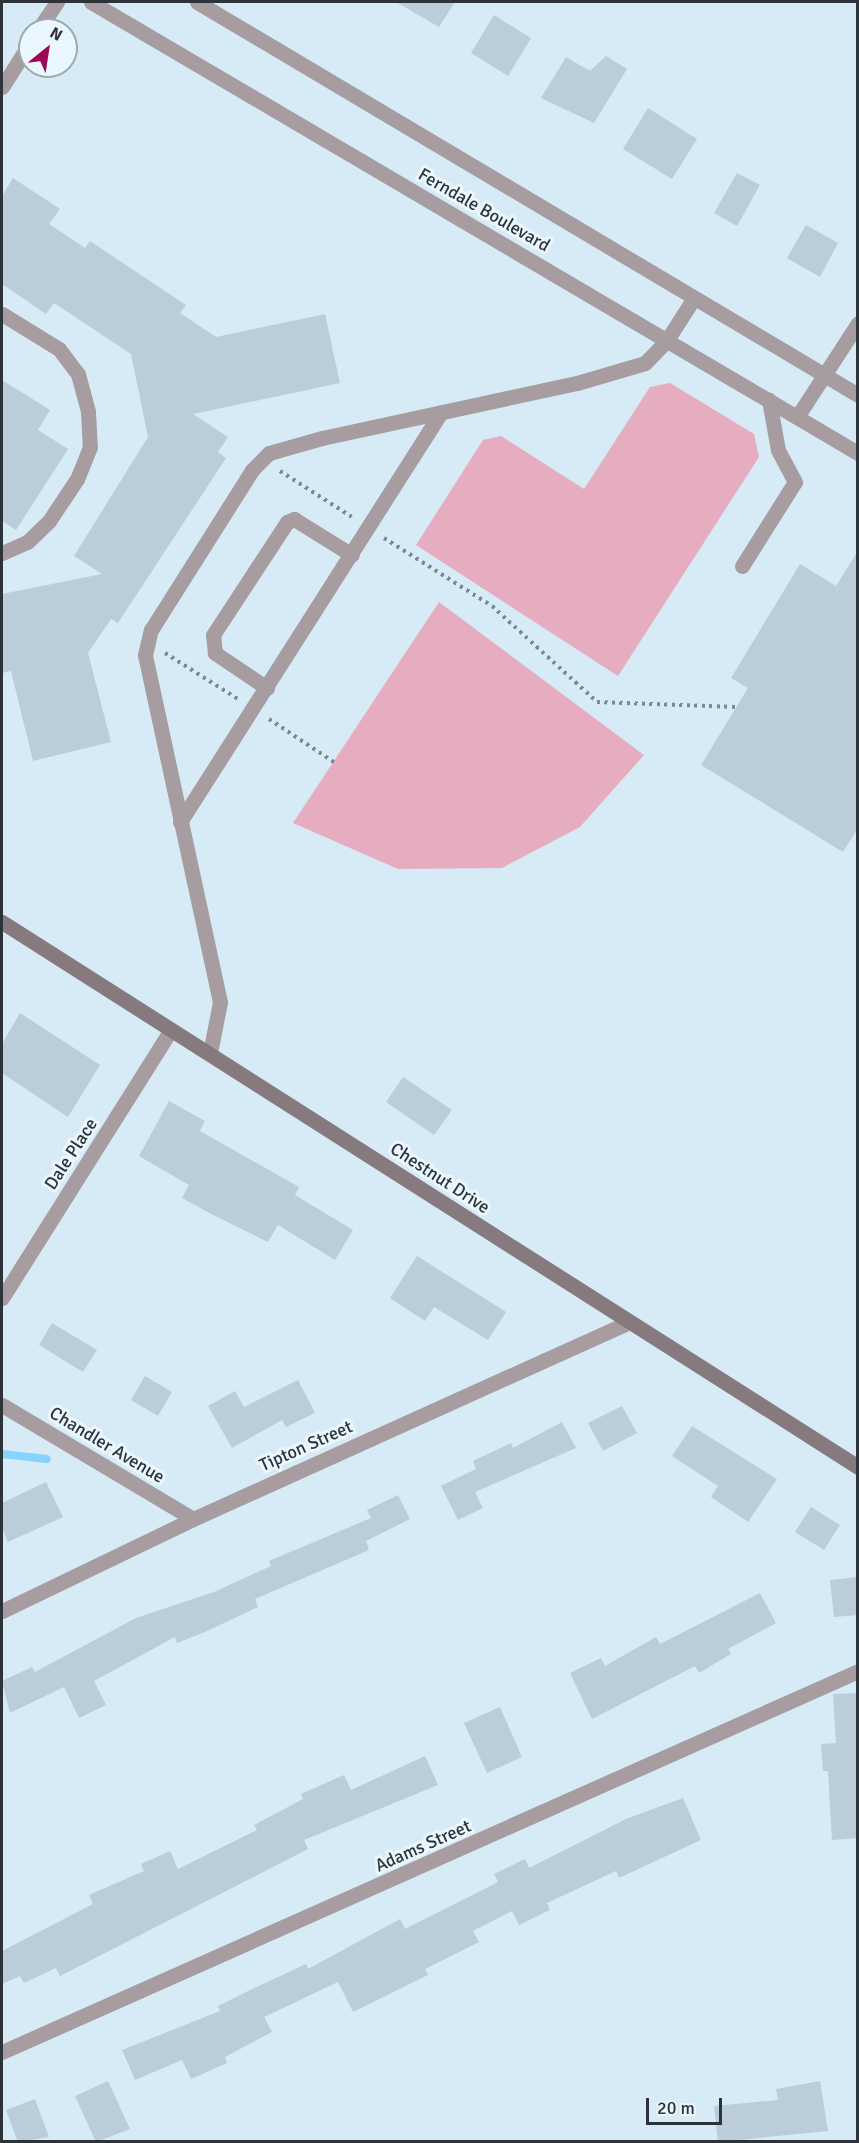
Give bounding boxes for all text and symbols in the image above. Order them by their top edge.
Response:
north arrow [18,18,78,78]
text: N [46,23,66,46]
street label: Ferndale Boulevard [414,164,554,256]
street label: Dale Place [40,1114,102,1194]
street label: Chestnut Drive [386,1138,494,1218]
street label: Chandler Avenue [46,1402,168,1488]
street label: Tipton Street [256,1416,356,1476]
street label: Adams Street [372,1815,474,1877]
scale bar [649,2086,726,2124]
text: 20 m [657,2097,695,2119]

